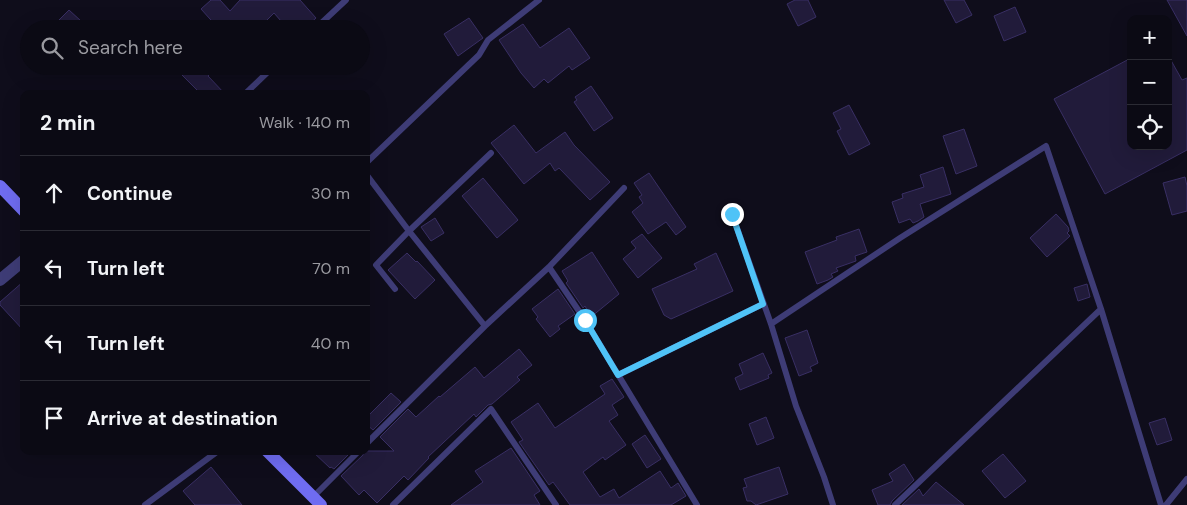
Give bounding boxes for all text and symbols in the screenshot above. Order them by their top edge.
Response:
map controls [1127,15,1172,150]
button: + [1127,15,1172,60]
search box [20,20,370,75]
icon: search [38,34,66,62]
text: Search here [78,35,183,60]
button: − [1127,60,1172,105]
button: locate [1127,105,1172,150]
text: 2 min [40,109,96,137]
text: Walk · 140 m [259,112,350,133]
icon: ahead [40,179,68,207]
text: Continue [87,181,173,206]
text: 30 m [311,183,350,204]
route end [721,203,744,226]
icon: left [40,254,68,282]
text: Turn left [87,256,165,281]
text: 70 m [312,258,350,279]
route start [574,309,597,332]
icon: left [40,329,68,357]
text: Turn left [87,331,165,356]
text: 40 m [311,333,350,354]
icon: arrive [40,404,68,432]
text: Arrive at destination [87,406,278,431]

